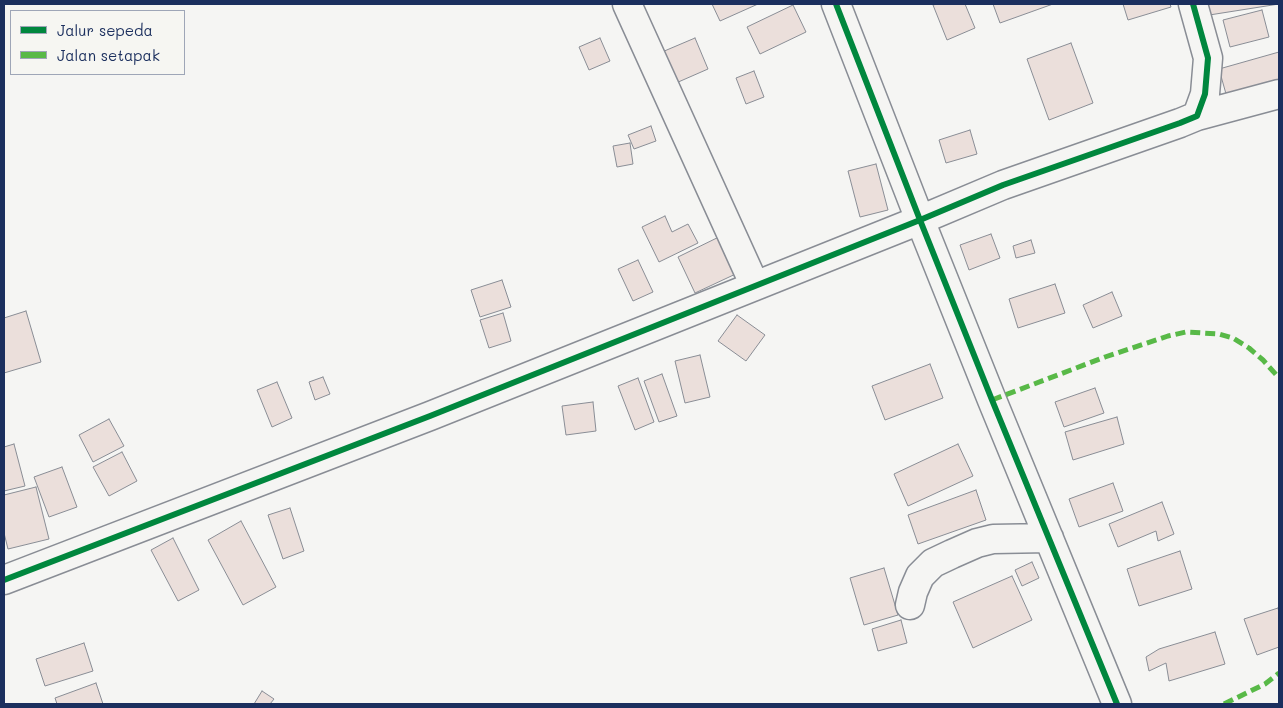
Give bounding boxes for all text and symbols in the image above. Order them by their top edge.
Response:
legend [10,10,185,75]
text: Jalur sepeda [57,20,153,40]
text: Jalan setapak [57,45,160,65]

